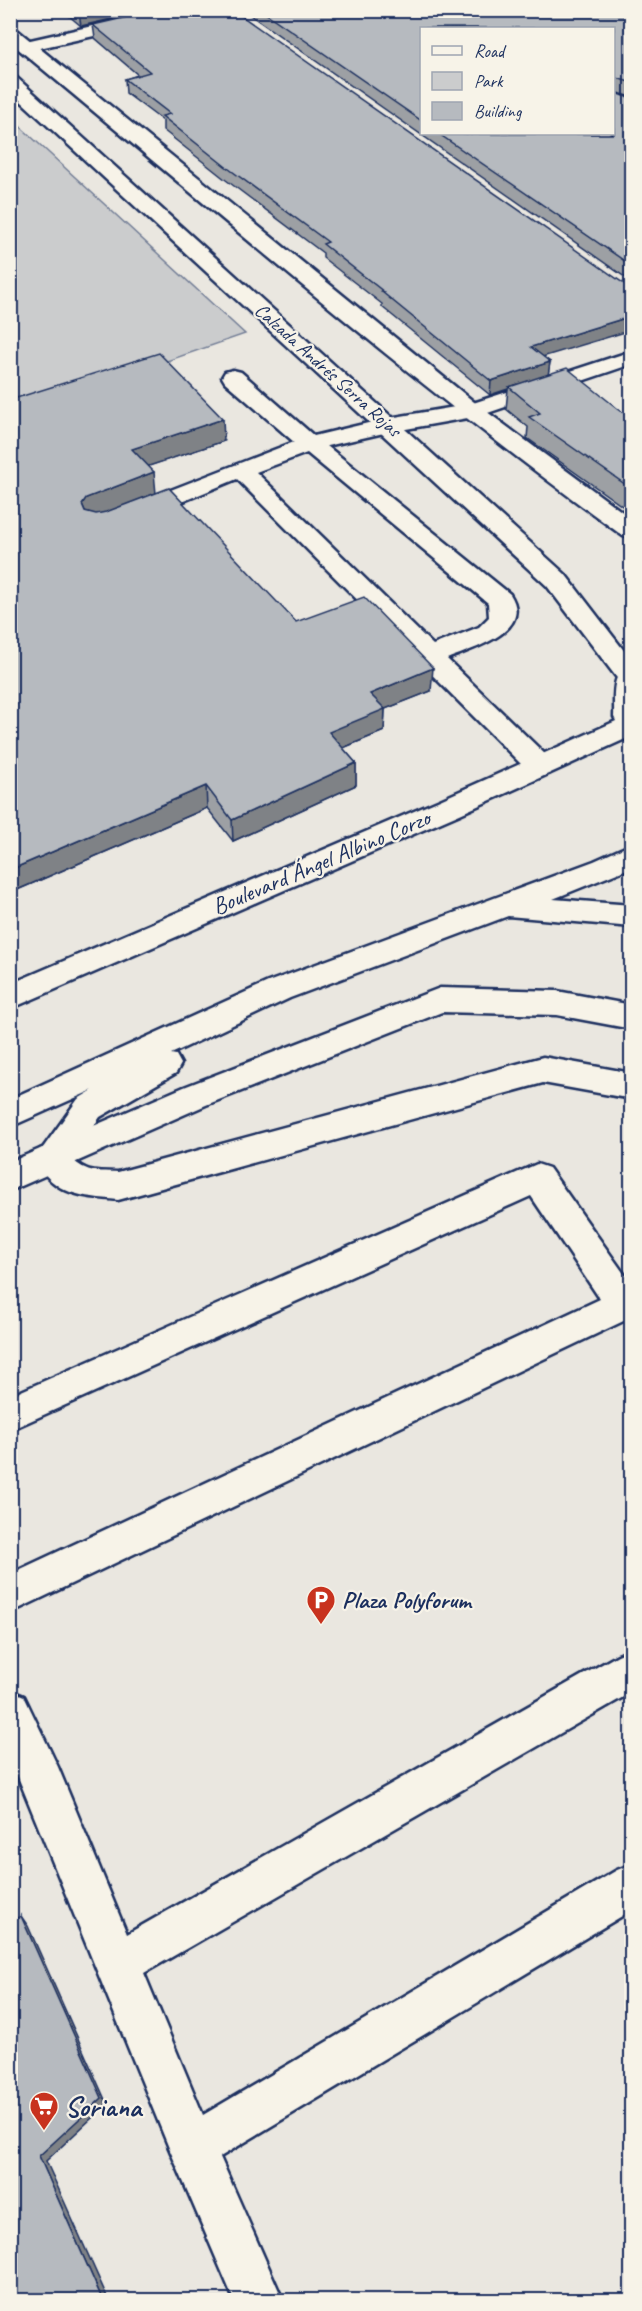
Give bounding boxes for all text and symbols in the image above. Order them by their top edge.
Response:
legend [420,27,615,135]
text: Road [474,40,507,62]
text: Park [474,70,504,92]
text: Building [474,100,523,122]
street label: Calzada Andrés Serra Rojas [250,298,408,444]
street label: Boulevard Ángel Albino Corzo [208,802,437,921]
parking icon: Plaza Polyforum [305,1584,337,1626]
place label: Plaza Polyforum [342,1585,473,1615]
place label: Soriana [65,2089,144,2124]
supermarket icon: Soriana [28,2090,60,2132]

